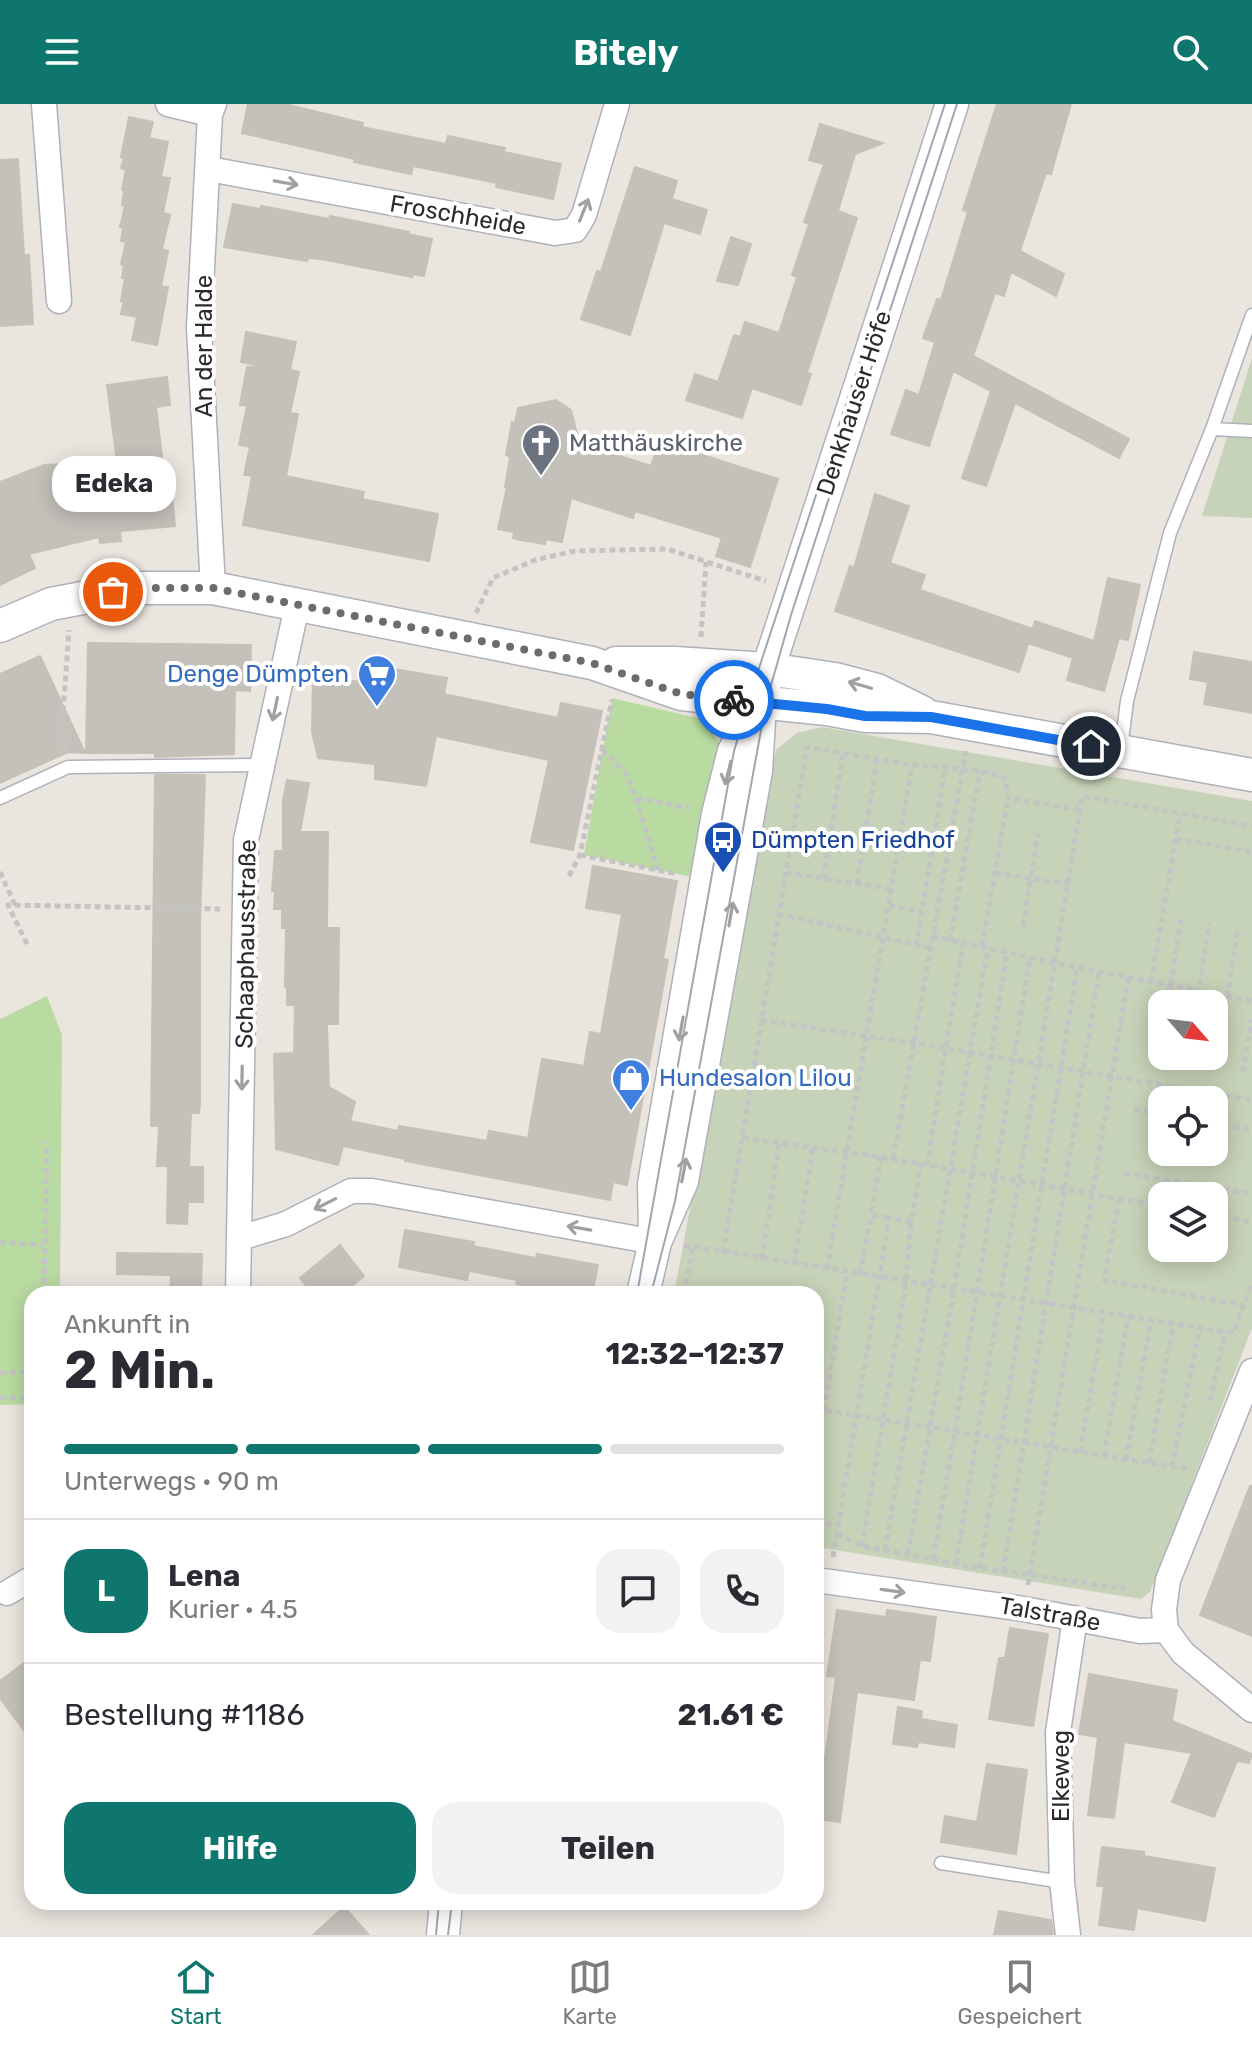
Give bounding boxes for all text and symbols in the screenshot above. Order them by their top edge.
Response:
icon: menu [40,30,84,74]
icon: search [1168,30,1212,74]
text: Bitely [573,31,679,74]
one-way arrow [273,176,298,191]
street label: Froschheide [388,189,528,241]
one-way arrow [578,198,593,223]
street label: An der Halde [190,275,218,417]
street label: Denkhauser Höfe [811,307,897,499]
church icon: Matthäuskirche [520,422,562,477]
place label: Matthäuskirche [569,429,743,457]
callout: Edeka [51,456,175,512]
text: Edeka [75,468,153,499]
pin [79,558,147,626]
icon: bag [91,570,135,614]
supermarket icon: Denge Dümpten [356,653,398,708]
place label: Denge Dümpten [167,660,349,688]
courier [694,660,774,740]
one-way arrow [848,677,874,692]
icon: bike [712,678,756,722]
one-way arrow [267,696,282,722]
pin [1057,712,1125,780]
icon: home [1069,724,1113,768]
one-way arrow [720,760,735,786]
bus stop icon: Dümpten Friedhof [702,819,744,874]
place label: Dümpten Friedhof [751,826,955,854]
street label: Schaaphausstraße [230,839,262,1049]
one-way arrow [724,902,739,927]
north arrow [1148,990,1228,1070]
map controls [1148,990,1228,1262]
one-way arrow [673,1016,688,1041]
shop icon: Hundesalon Lilou [610,1057,652,1112]
one-way arrow [235,1064,250,1091]
place label: Hundesalon Lilou [659,1064,852,1092]
button: locate [1148,1086,1228,1166]
one-way arrow [678,1157,693,1183]
button: layers [1148,1182,1228,1262]
one-way arrow [314,1197,338,1213]
one-way arrow [567,1219,592,1234]
text: Ankunft in [64,1309,190,1340]
text: 12:32–12:37 [606,1336,784,1372]
text: 2 Min. [64,1339,215,1401]
text: Unterwegs · 90 m [64,1466,279,1497]
button: chat [596,1549,680,1633]
button: phone [700,1549,784,1633]
text: Lena [168,1558,241,1594]
text: L [97,1573,115,1609]
one-way arrow [880,1584,905,1599]
street label: Talstraße [997,1591,1103,1637]
text: Kurier · 4.5 [168,1594,298,1625]
text: Bestellung #1186 [64,1697,305,1733]
text: 21.61 € [677,1697,784,1733]
street label: Elkeweg [1047,1730,1075,1822]
button: Hilfe [64,1802,416,1894]
button: Teilen [432,1802,784,1894]
tab: Start [170,1955,222,2030]
tab: Karte [562,1955,617,2030]
tab: Gespeichert [958,1955,1082,2030]

